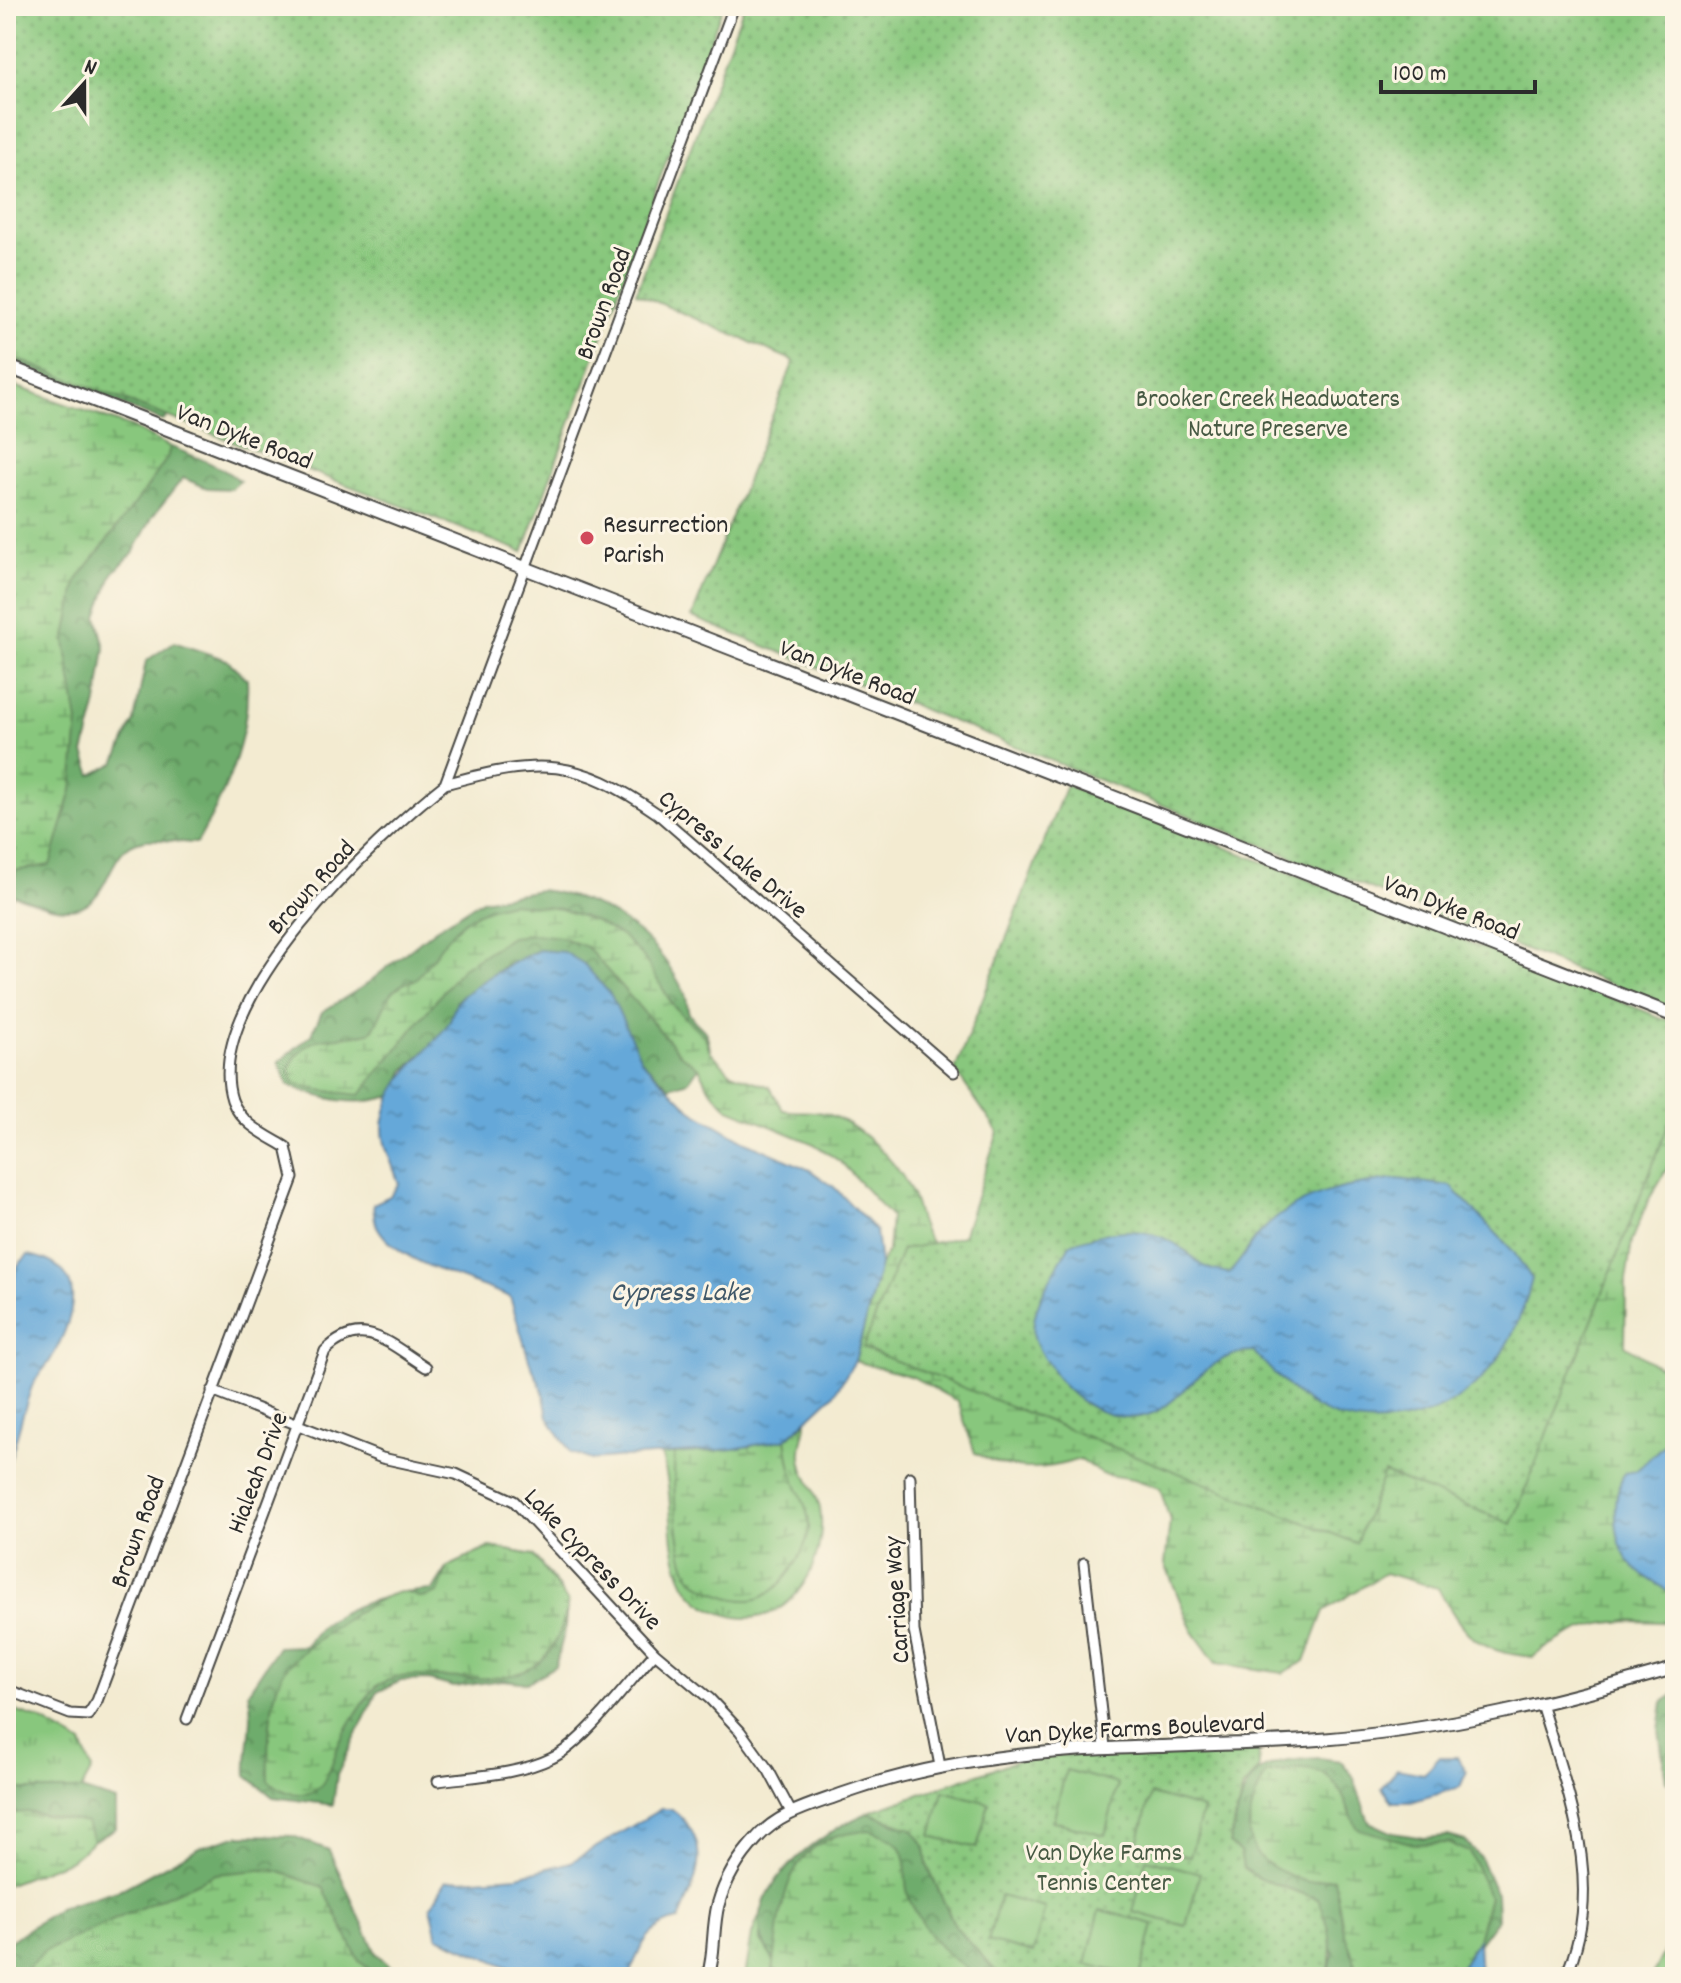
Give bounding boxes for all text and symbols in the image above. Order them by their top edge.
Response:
north arrow [44,44,124,124]
scale bar [1381,44,1535,94]
text: N [79,52,101,85]
text: 100 m [1393,58,1446,92]
street label: Brown Road [568,243,643,365]
park label: Brooker Creek Headwaters Nature Preserve [1136,382,1400,449]
street label: Van Dyke Road [170,395,317,481]
place label: Resurrection Parish [603,508,728,575]
marker: Resurrection Parish [578,529,596,547]
street label: Van Dyke Road [773,631,920,717]
street label: Cypress Lake Drive [649,782,815,929]
street label: Brown Road [260,833,365,944]
street label: Van Dyke Road [1377,866,1524,952]
water label: Cypress Lake [610,1275,751,1315]
street label: Hialeah Drive [219,1407,299,1540]
street label: Brown Road [102,1471,177,1593]
street label: Lake Cypress Drive [514,1481,669,1640]
street label: Carriage Way [876,1534,921,1665]
street label: Van Dyke Farms Boulevard [1004,1705,1266,1756]
park label: Van Dyke Farms Tennis Center [1026,1836,1182,1903]

